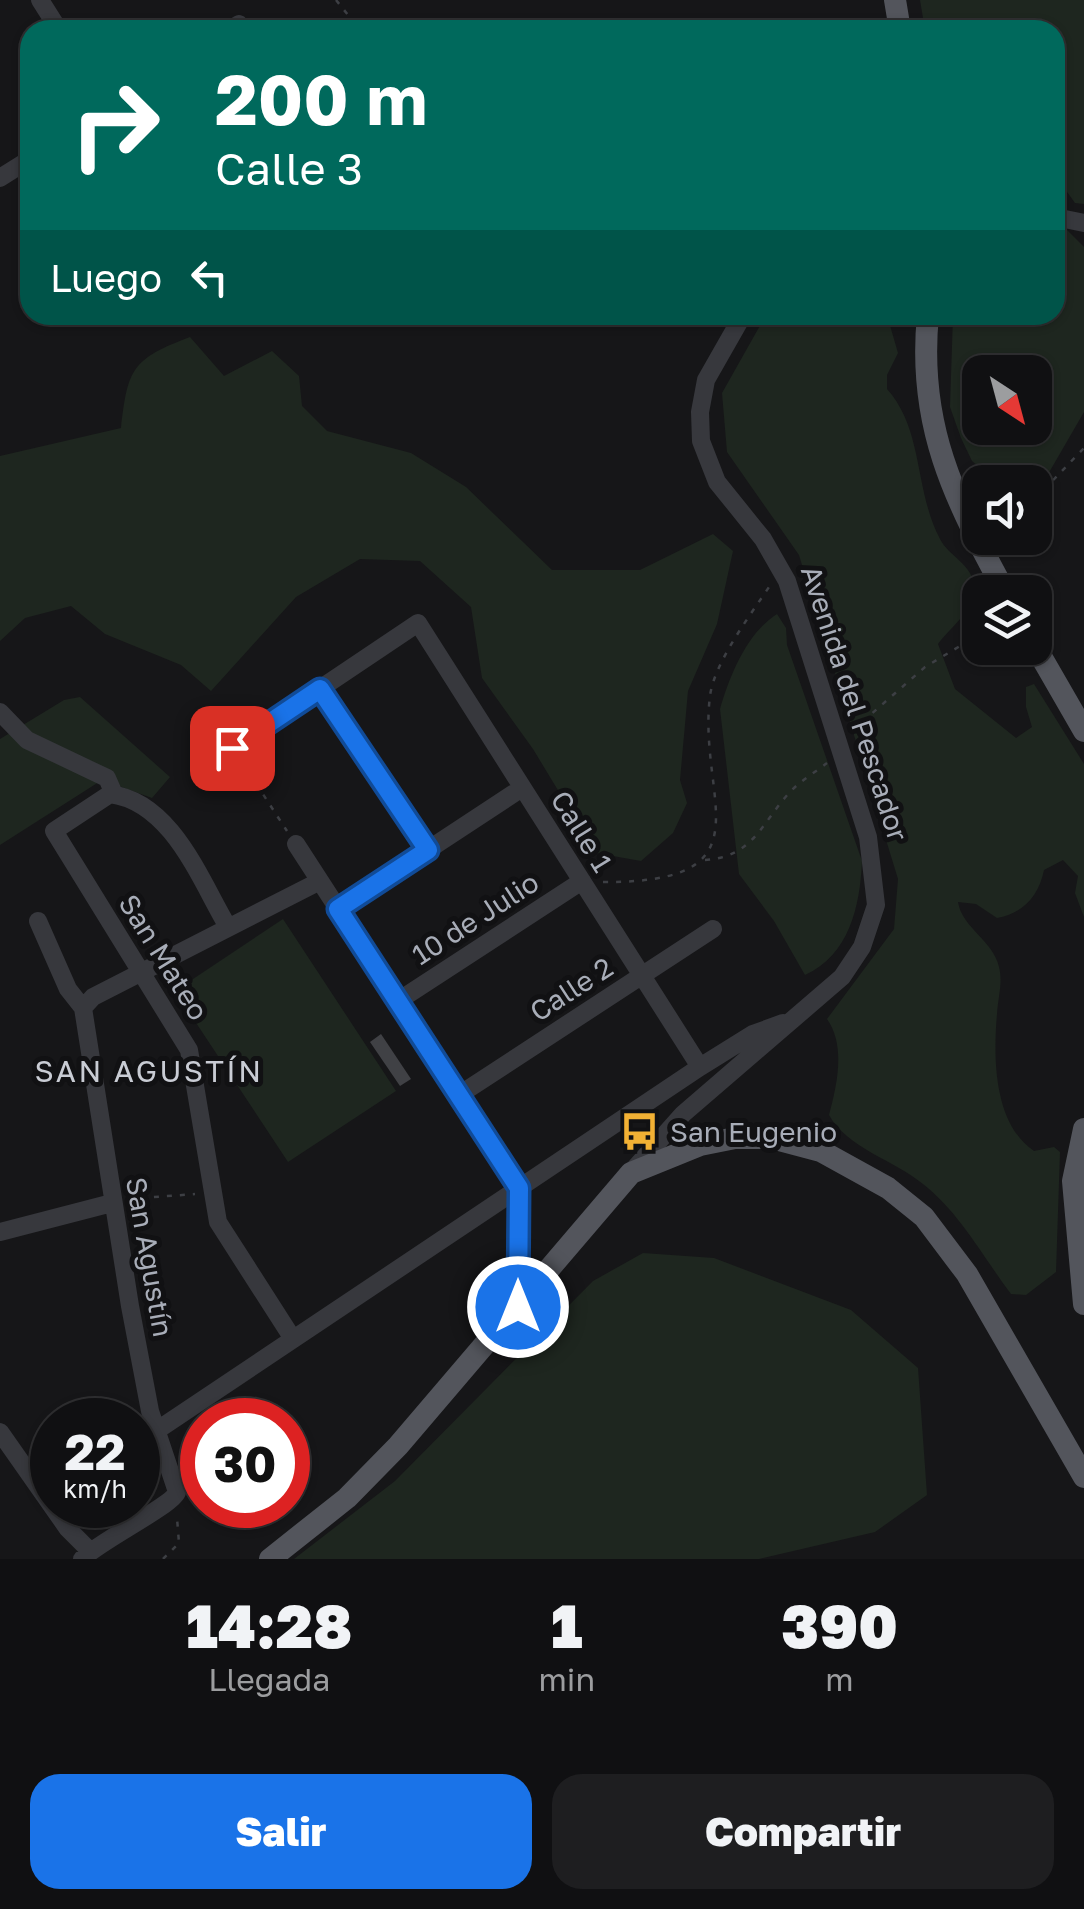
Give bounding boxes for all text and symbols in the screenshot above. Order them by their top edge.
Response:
text: 200 m [215,56,427,140]
icon: right [50,60,180,190]
text: Calle 3 [215,141,363,195]
icon: left [182,250,237,305]
text: Luego [50,255,162,300]
north arrow [962,355,1052,445]
map controls [962,355,1052,665]
button: sound [962,465,1052,555]
street label: Avenida del Pescador [795,561,915,845]
button: layers [962,575,1052,665]
pin [190,706,275,791]
icon: arrive [205,721,260,776]
street label: Calle 1 [544,784,620,878]
street label: 10 de Julio [406,865,544,971]
street label: San Mateo [112,888,216,1026]
street label: Calle 2 [523,950,619,1028]
district label: SAN AGUSTÍN [34,1053,264,1089]
bus stop icon: San Eugenio [619,1110,661,1152]
place label: San Eugenio [670,1115,837,1148]
street label: San Agustín [120,1175,180,1339]
position arrow [466,1255,570,1359]
speed limit sign: 30 [180,1398,310,1528]
text: 22 [64,1421,125,1481]
text: km/h [63,1473,127,1504]
text: 14:28 [186,1589,352,1661]
text: 1 [551,1589,583,1661]
text: 390 [781,1589,898,1661]
text: Llegada [208,1660,330,1698]
text: min [539,1660,595,1698]
text: m [825,1660,854,1698]
button: Salir [30,1774,532,1889]
button: Compartir [552,1774,1054,1889]

